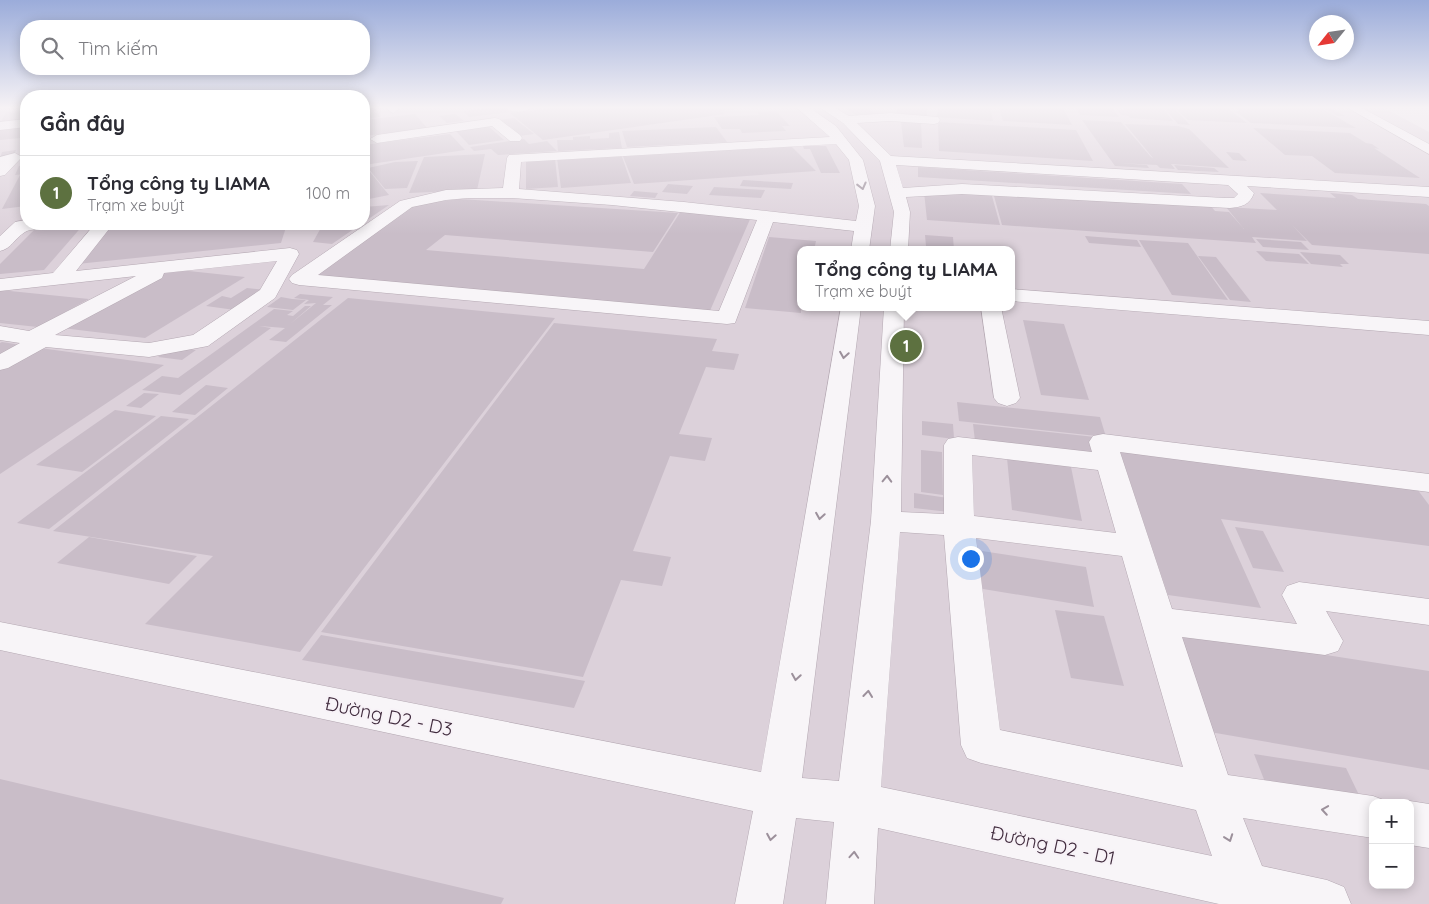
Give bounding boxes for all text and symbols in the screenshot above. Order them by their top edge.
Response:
north arrow [1309,15,1354,60]
search box [20,20,370,75]
icon: search [38,34,66,62]
text: Tìm kiếm [78,36,158,60]
text: Gần đây [40,110,125,136]
text: Tổng công ty LIAMA [87,171,270,195]
one-way arrow [856,181,867,190]
text: 1 [53,183,59,203]
text: 100 m [306,183,350,203]
text: Trạm xe buýt [87,195,185,215]
popup [797,246,1015,311]
text: Tổng công ty LIAMA [814,257,998,281]
text: Trạm xe buýt [814,281,912,301]
pin: 1 [890,327,922,365]
one-way arrow [839,352,850,360]
one-way arrow [882,475,893,483]
one-way arrow [815,512,826,520]
your location [958,546,984,572]
one-way arrow [791,672,801,681]
one-way arrow [863,689,874,697]
street label: Đường D2 - D3 [323,691,455,741]
map controls [1369,799,1414,889]
button: + [1369,799,1414,844]
one-way arrow [1320,805,1329,815]
street label: Đường D2 - D1 [989,820,1117,870]
one-way arrow [766,833,776,842]
one-way arrow [1223,834,1233,842]
button: − [1369,844,1414,889]
one-way arrow [848,851,859,859]

